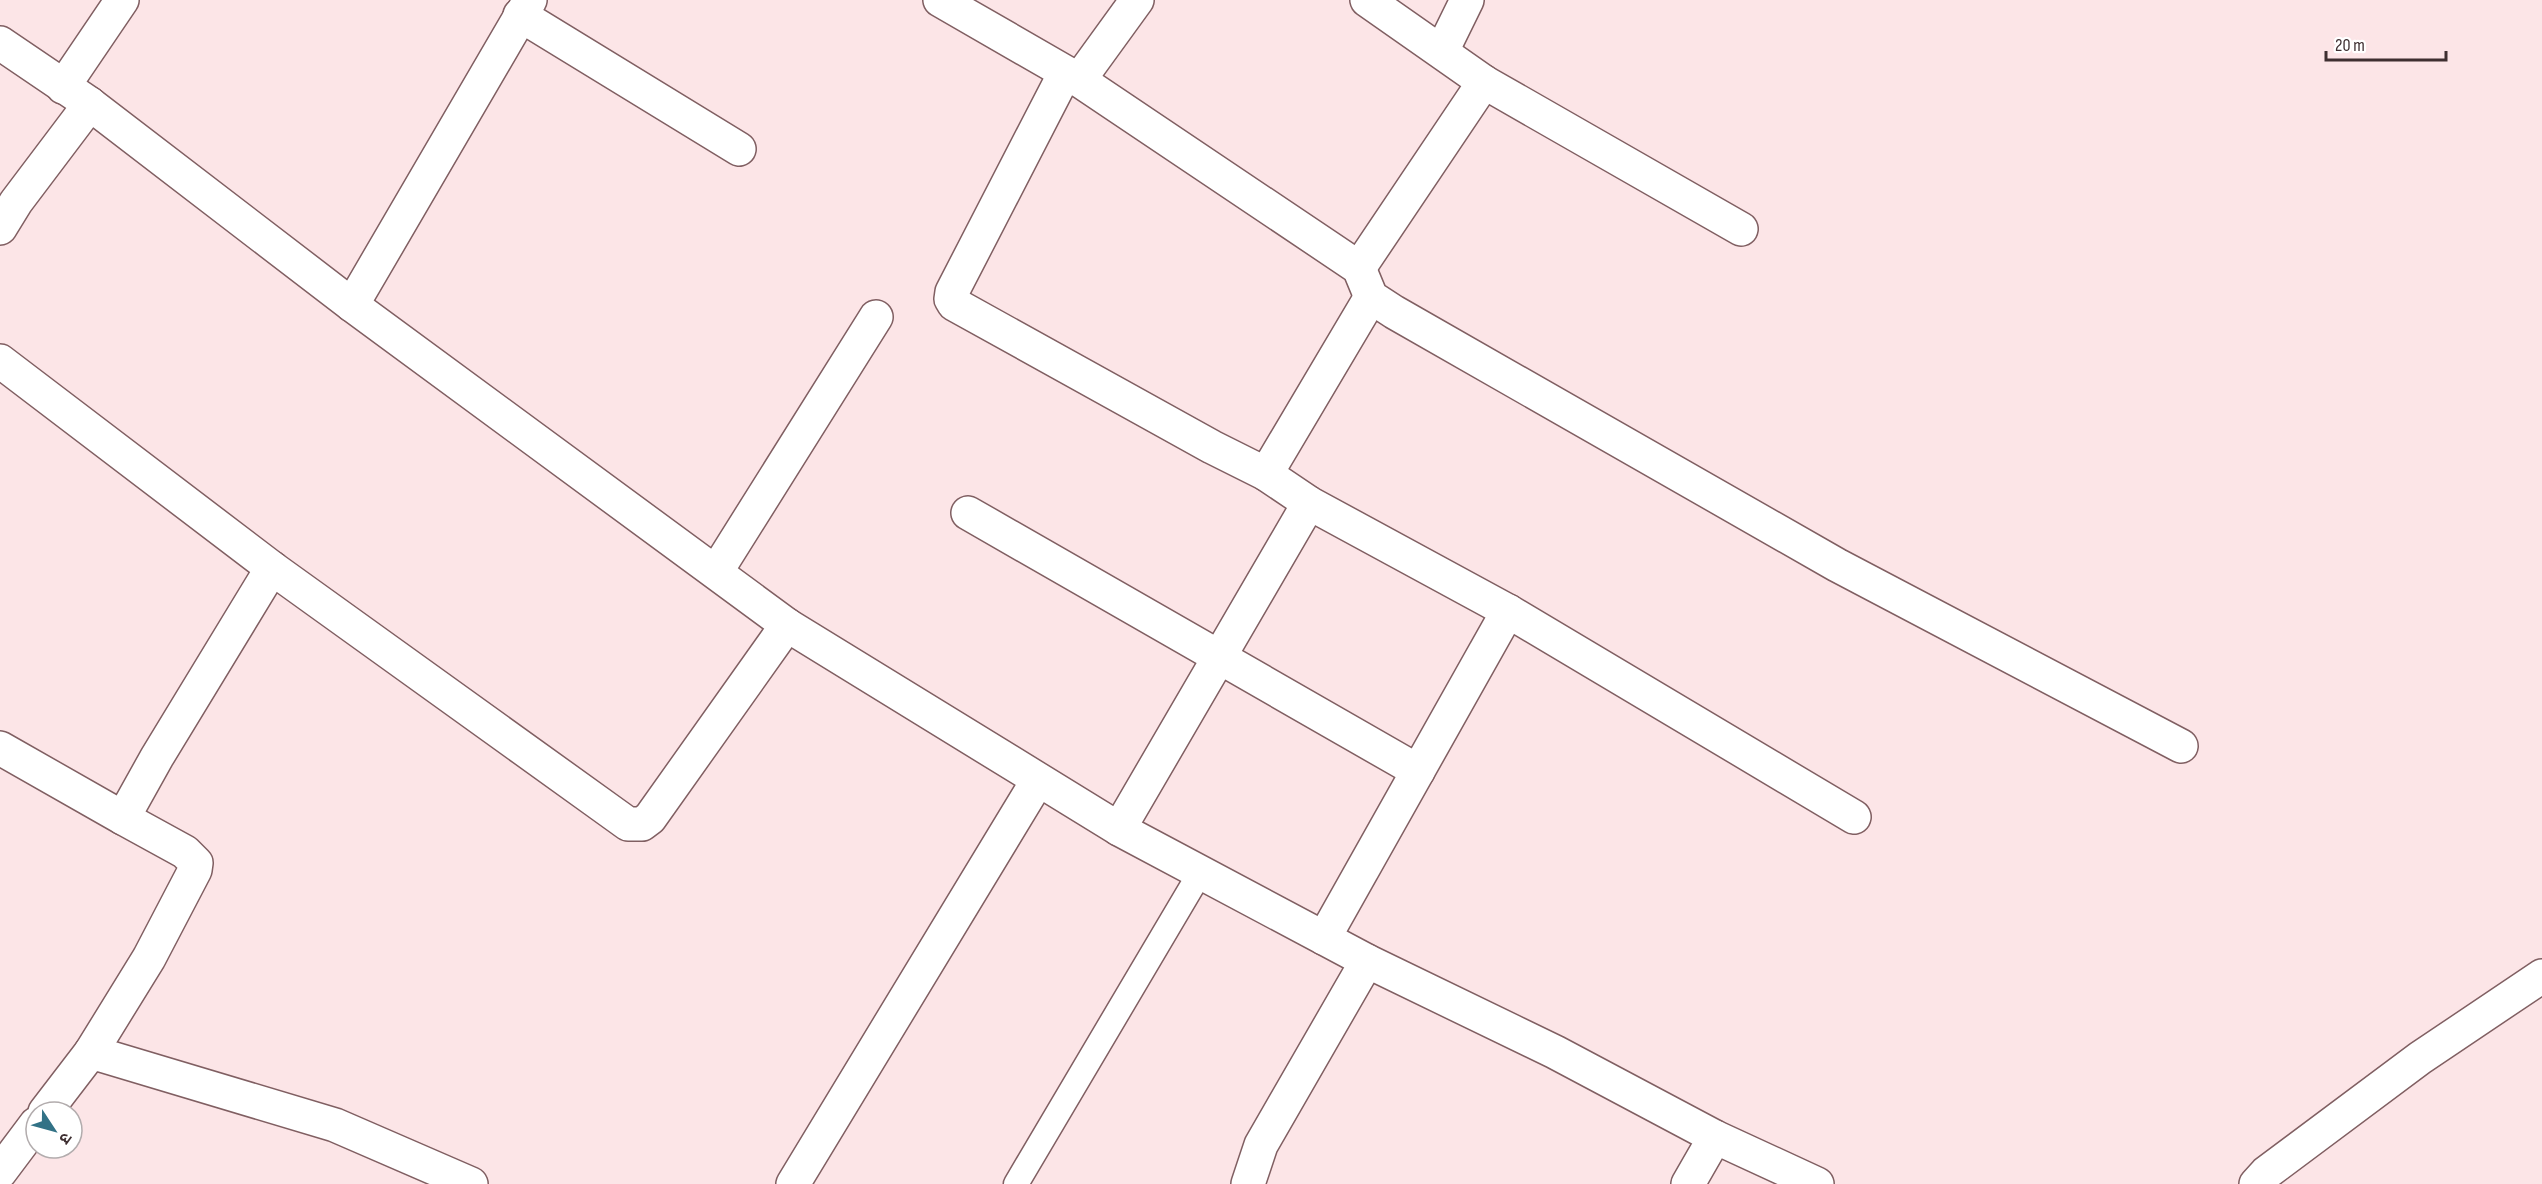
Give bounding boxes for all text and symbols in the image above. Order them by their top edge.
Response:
scale bar [2326,24,2446,62]
text: 20 m [2335,35,2365,56]
north arrow [24,1100,84,1160]
text: उ [54,1129,75,1148]

